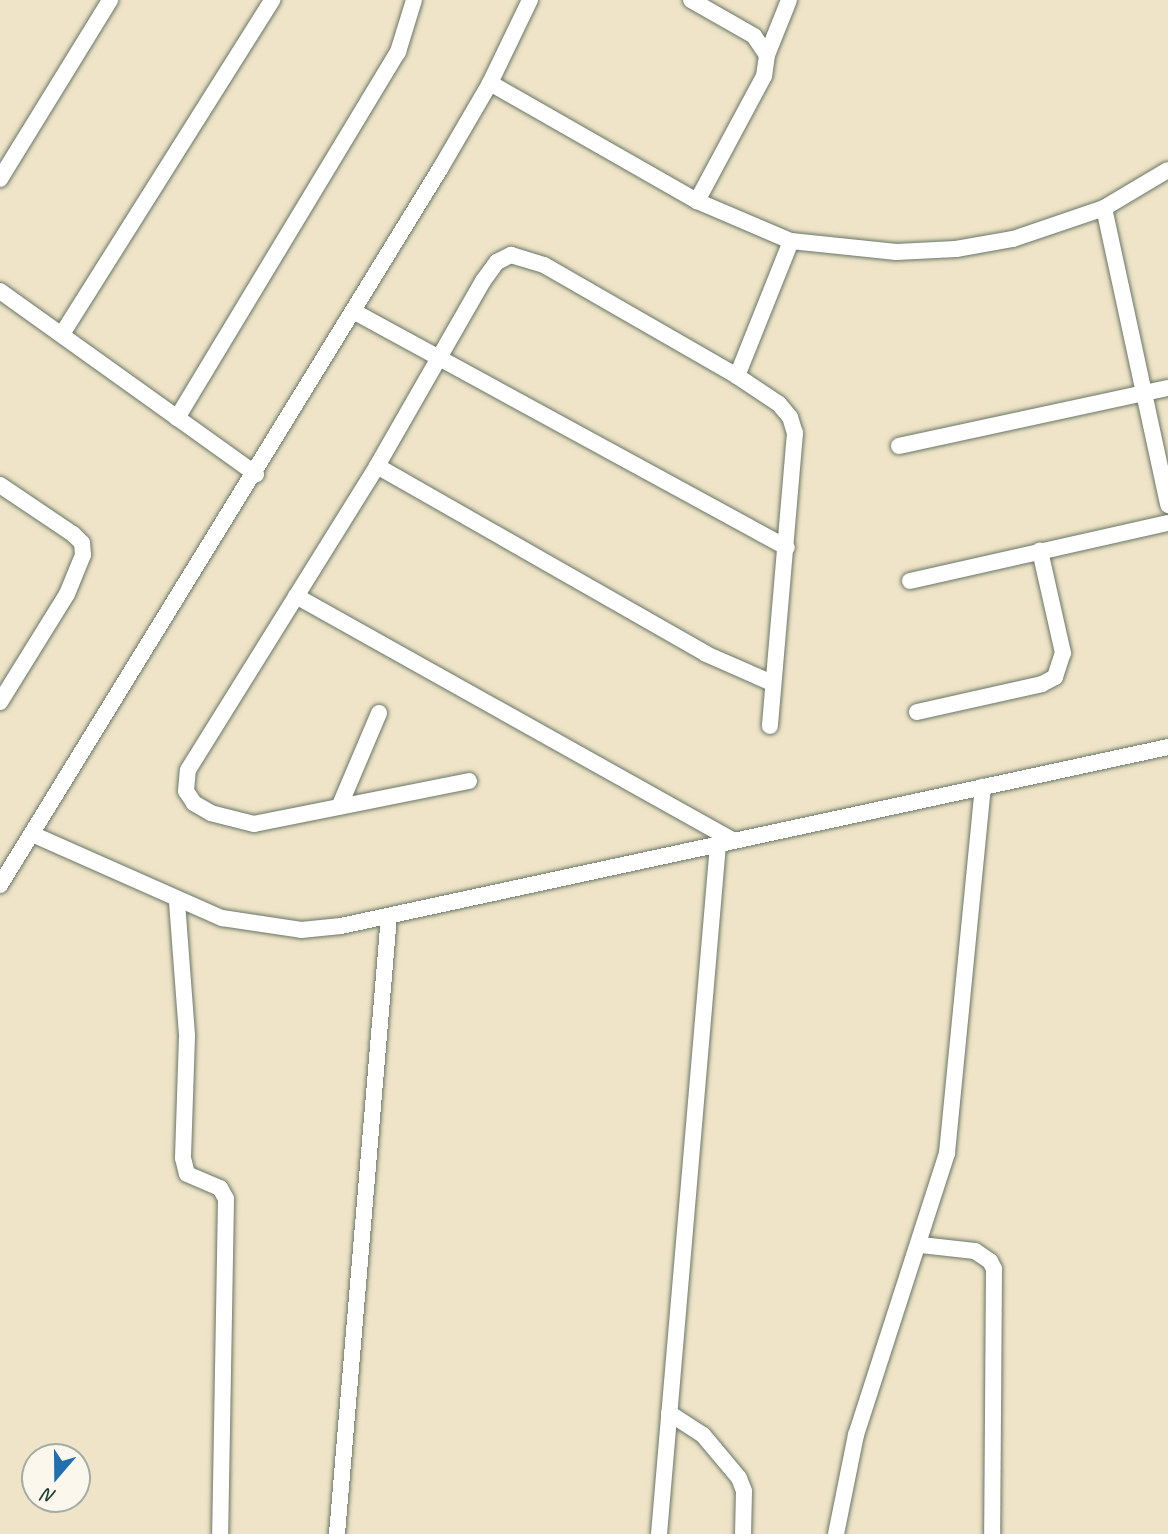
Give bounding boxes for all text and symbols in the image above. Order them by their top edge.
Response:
north arrow [21,1443,91,1513]
text: N [40,1483,59,1509]

